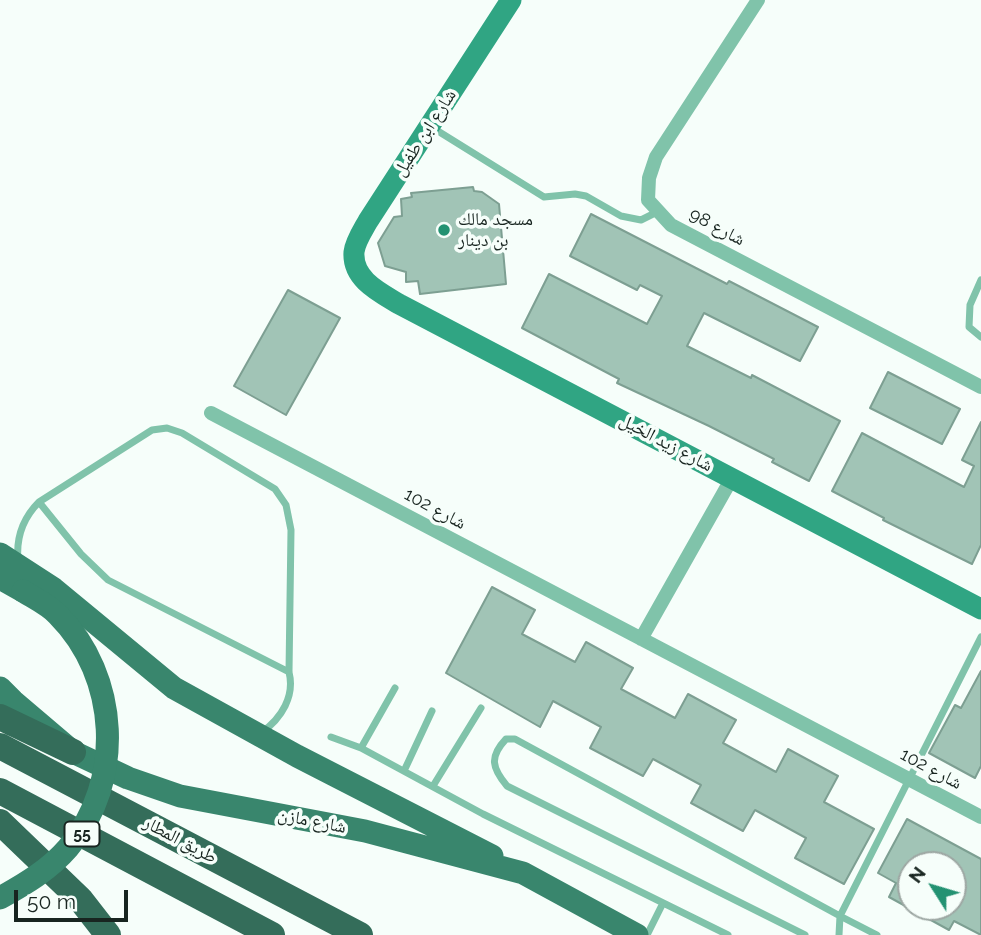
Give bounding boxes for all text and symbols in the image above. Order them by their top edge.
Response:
street label: شارع ابن طفيل [389,86,461,180]
street label: شارع 98 [685,203,749,251]
place label: مسجد مالك بن دينار [458,209,533,252]
marker: مسجد مالك بن دينار [436,222,452,238]
street label: شارع زيد الخيل [616,409,716,477]
street label: شارع 102 [400,484,470,534]
street label: شارع 102 [896,744,966,794]
street label: شارع مازن [276,804,348,838]
street label: طريق المطار [140,812,220,868]
road number: 55 [64,821,100,846]
north arrow [897,851,967,921]
text: N [904,862,930,887]
scale bar [18,876,131,920]
text: 50 m [27,889,76,914]

